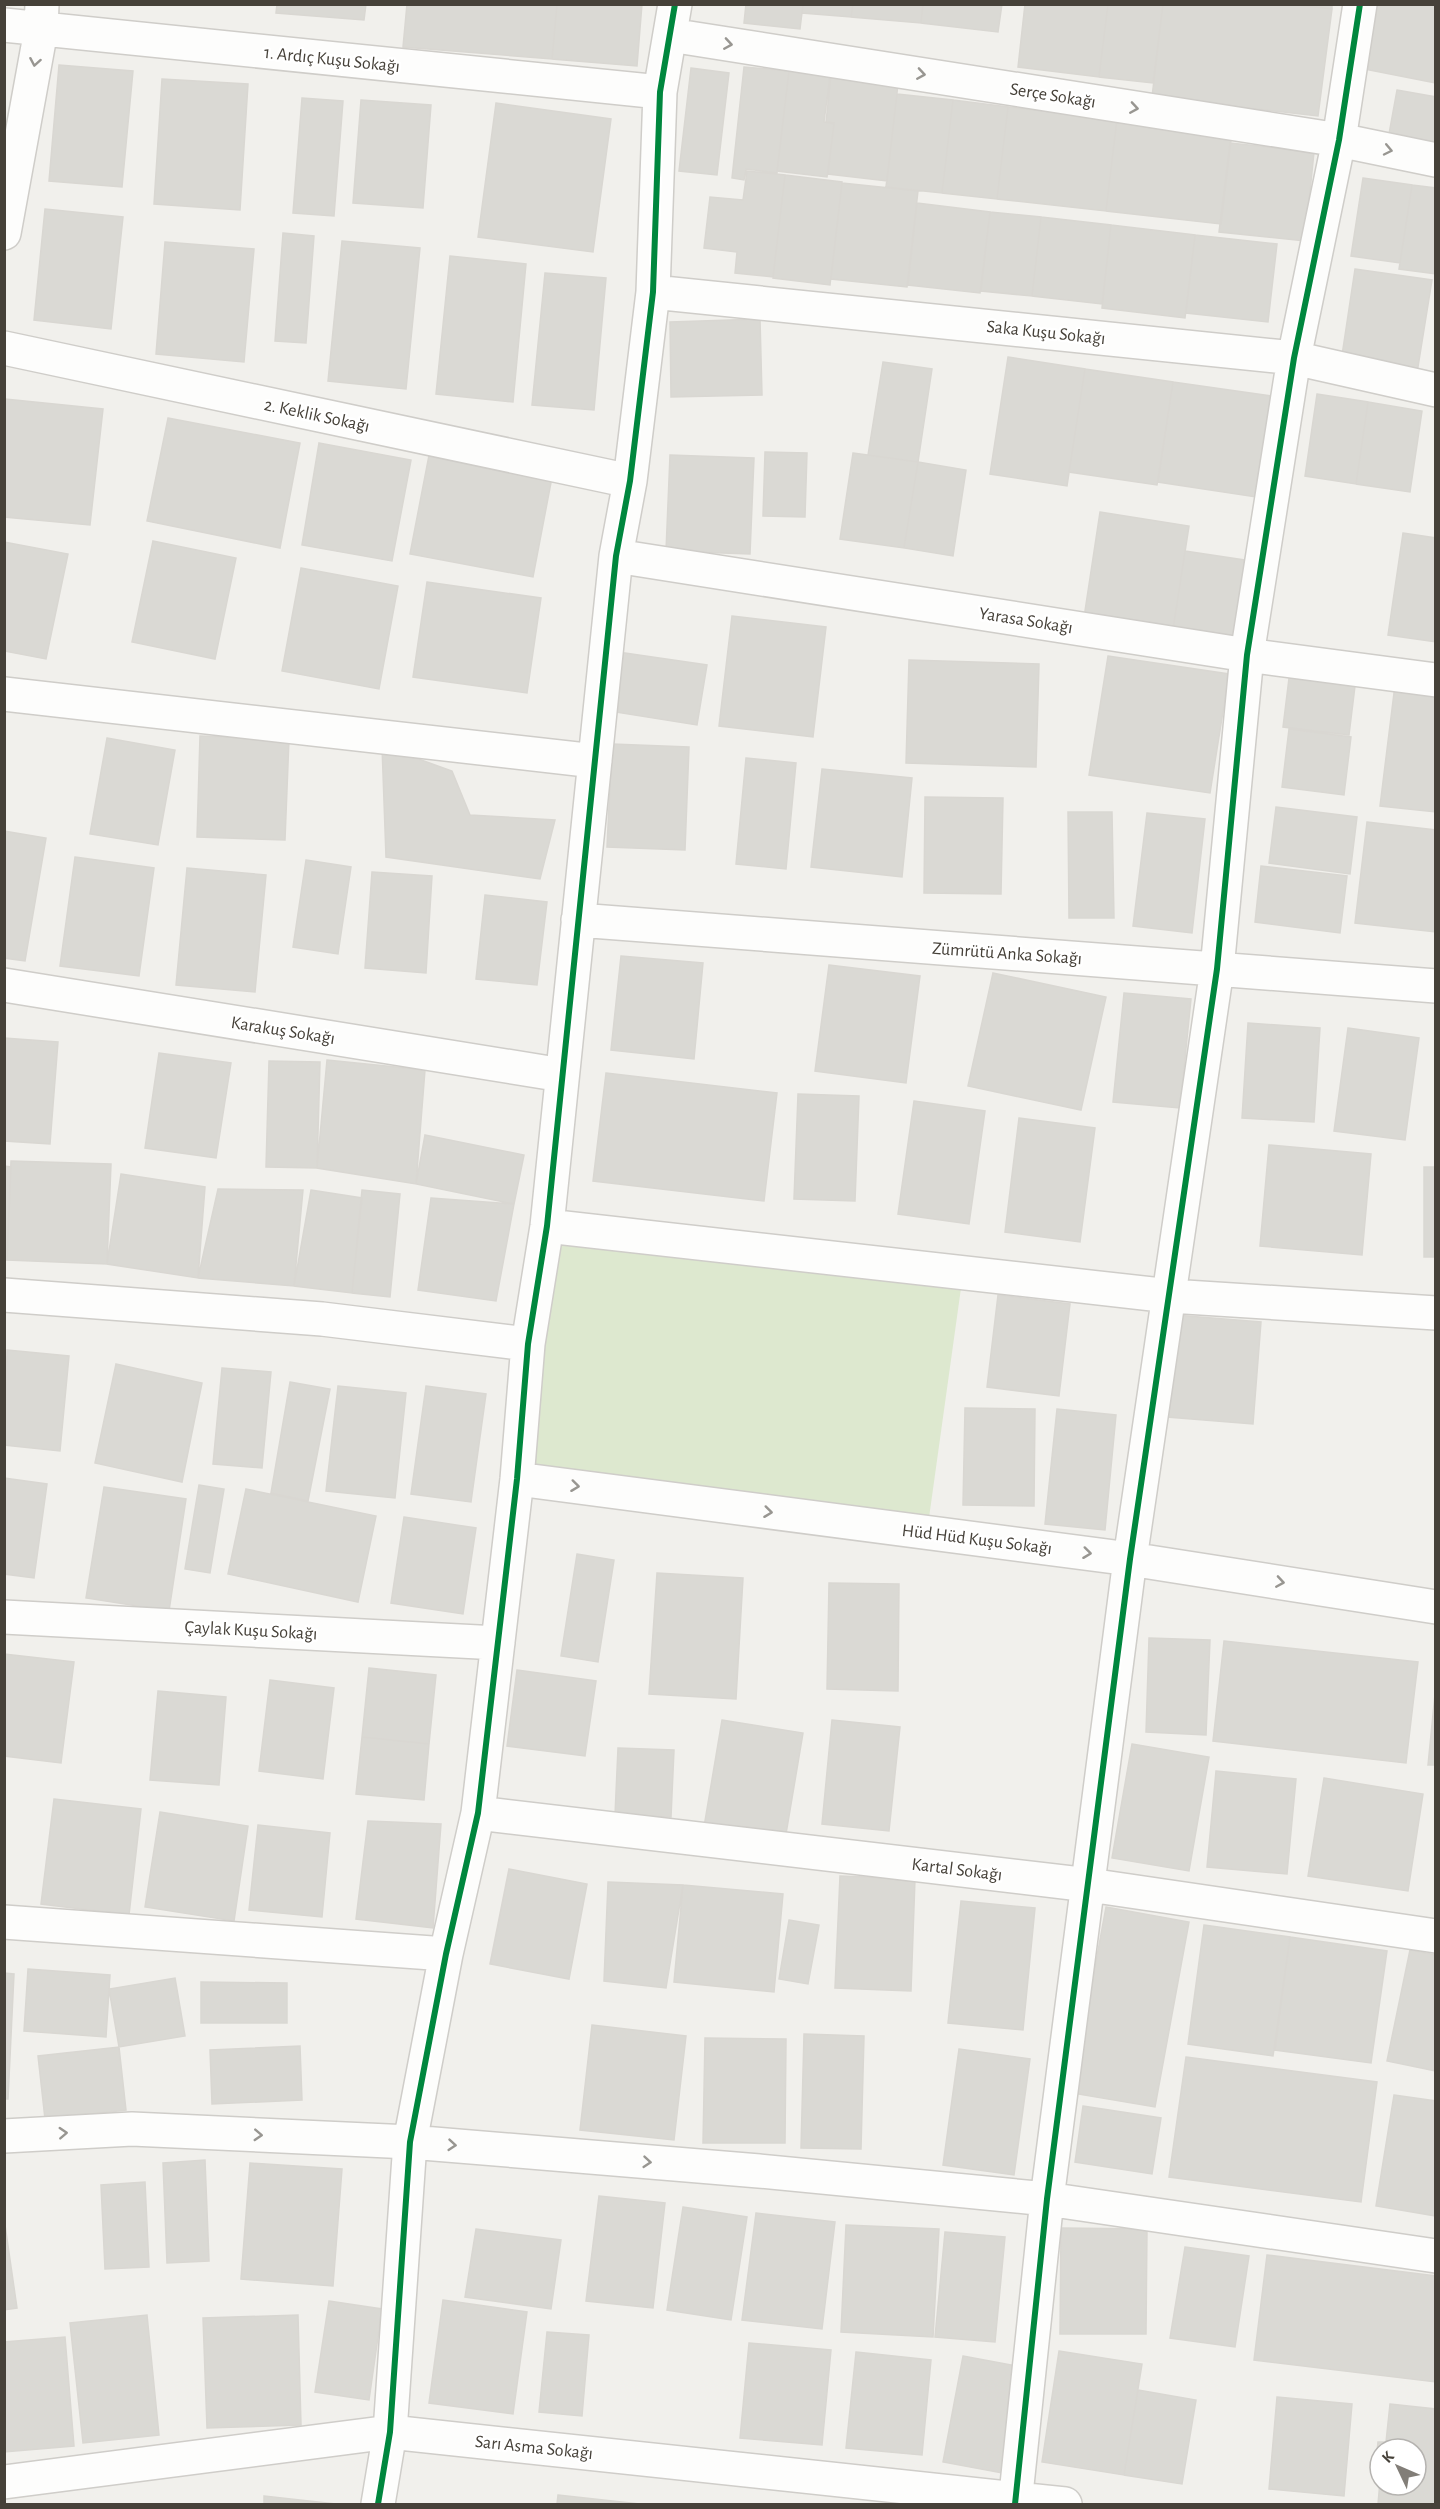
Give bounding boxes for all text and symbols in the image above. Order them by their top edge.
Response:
one-way arrow [723,37,733,49]
street label: 1. Ardıç Kuşu Sokağı [263,44,401,76]
one-way arrow [30,58,42,67]
one-way arrow [915,67,925,80]
street label: Serçe Sokağı [1009,80,1097,112]
one-way arrow [1129,101,1139,113]
one-way arrow [1383,143,1393,156]
street label: Saka Kuşu Sokağı [986,318,1106,348]
street label: 2. Keklik Sokağı [262,396,371,436]
street label: Yarasa Sokağı [978,605,1074,637]
street label: Zümrütü Anka Sokağı [931,940,1082,968]
street label: Karakuş Sokağı [230,1014,336,1048]
one-way arrow [571,1480,580,1492]
one-way arrow [764,1505,773,1517]
street label: Hüd Hüd Kuşu Sokağı [901,1522,1053,1558]
one-way arrow [1082,1546,1091,1559]
one-way arrow [1275,1576,1284,1588]
street label: Çaylak Kuşu Sokağı [184,1619,318,1643]
street label: Kartal Sokağı [910,1855,1003,1884]
one-way arrow [58,2127,67,2140]
one-way arrow [253,2128,262,2141]
one-way arrow [448,2138,457,2151]
one-way arrow [642,2155,651,2168]
street label: Sarı Asma Sokağı [474,2433,594,2463]
north arrow [1368,2437,1428,2497]
text: K [1379,2448,1397,2466]

